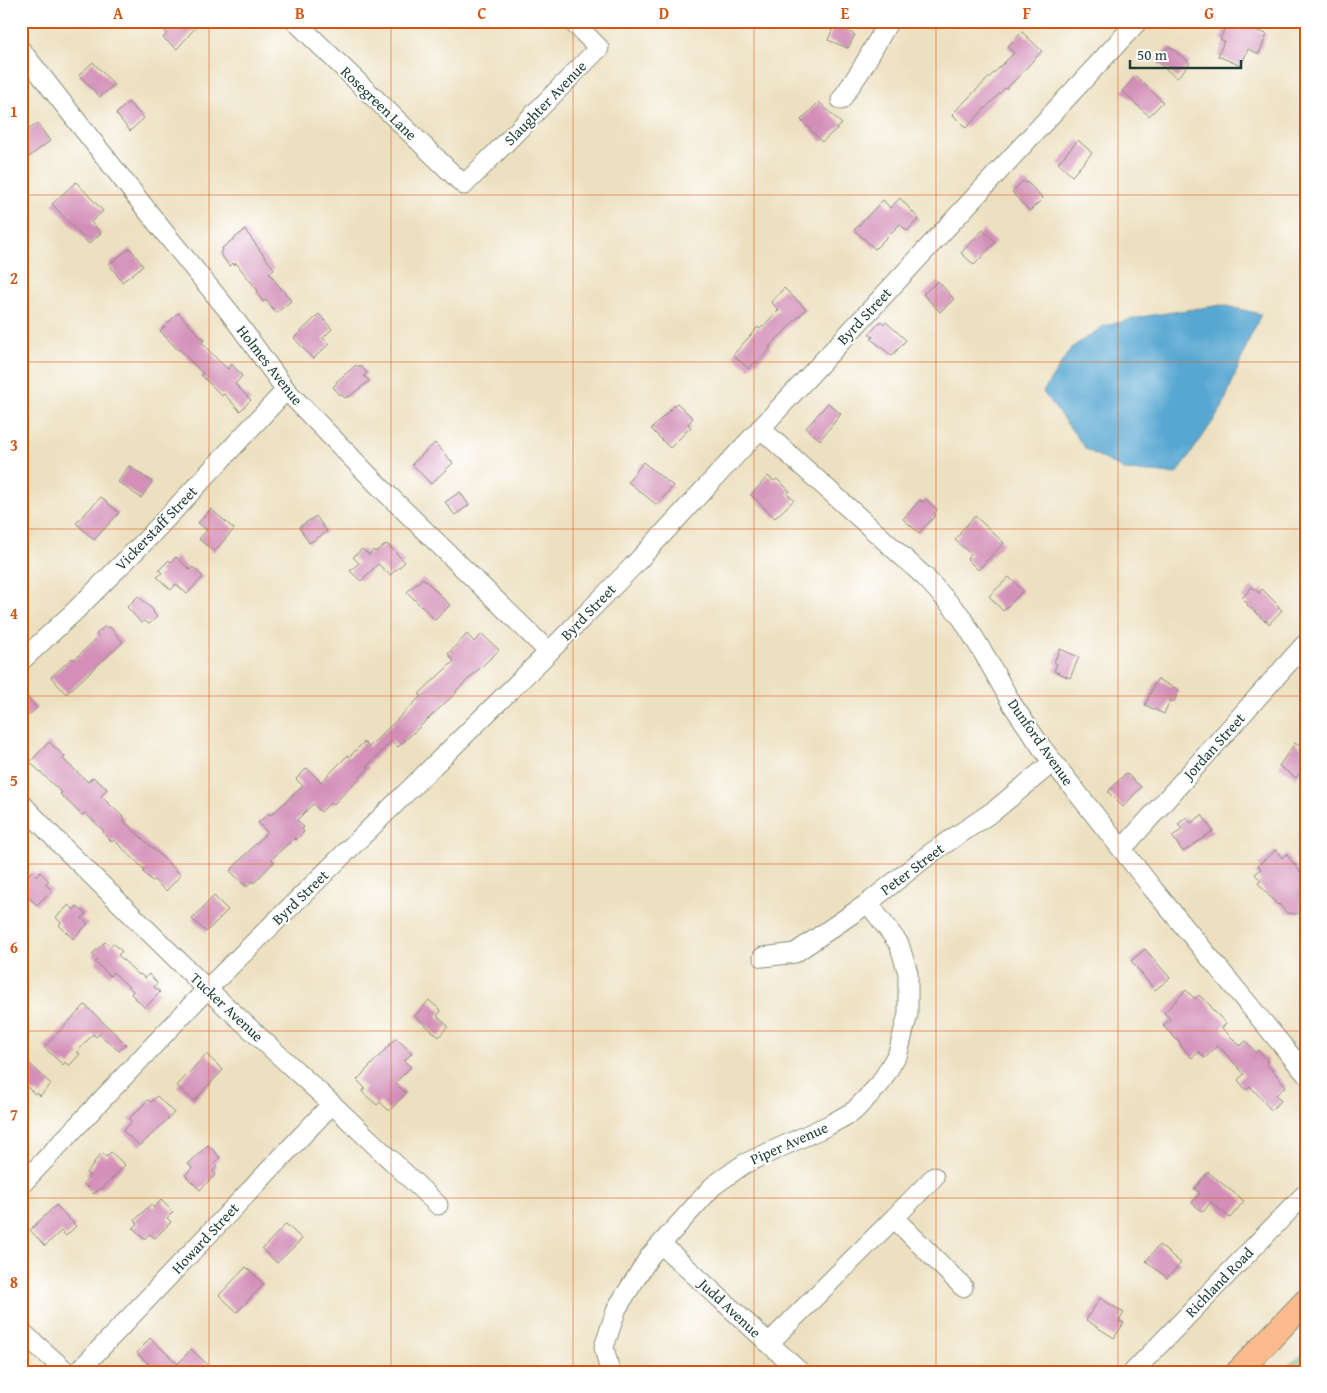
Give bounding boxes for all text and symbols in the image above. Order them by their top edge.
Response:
text: A [113,1,124,25]
text: B [295,1,305,25]
text: C [477,1,487,25]
text: D [659,1,669,25]
text: E [841,1,850,25]
text: F [1023,1,1031,25]
text: G [1204,1,1214,25]
scale bar [1130,38,1241,70]
text: 50 m [1137,44,1168,65]
street label: Slaughter Avenue [499,56,591,150]
street label: Rosegreen Lane [336,61,422,145]
text: 1 [10,99,18,123]
text: 2 [10,266,18,290]
street label: Byrd Street [832,282,896,349]
street label: Holmes Avenue [232,321,308,409]
text: 3 [10,433,18,457]
street label: Vickerstaff Street [110,481,202,575]
street label: Byrd Street [556,579,621,645]
text: 4 [10,601,18,625]
street label: Dunford Avenue [1003,694,1079,790]
street label: Jordan Street [1177,708,1250,785]
text: 5 [10,768,18,792]
street label: Peter Street [876,838,949,900]
street label: Byrd Street [267,864,333,929]
text: 6 [10,935,18,959]
street label: Tucker Avenue [186,968,268,1046]
text: 7 [10,1102,18,1126]
street label: Piper Avenue [747,1117,831,1169]
street label: Howard Street [167,1197,244,1278]
street label: Richland Road [1180,1242,1258,1322]
text: 8 [10,1270,18,1294]
street label: Judd Avenue [693,1272,766,1342]

